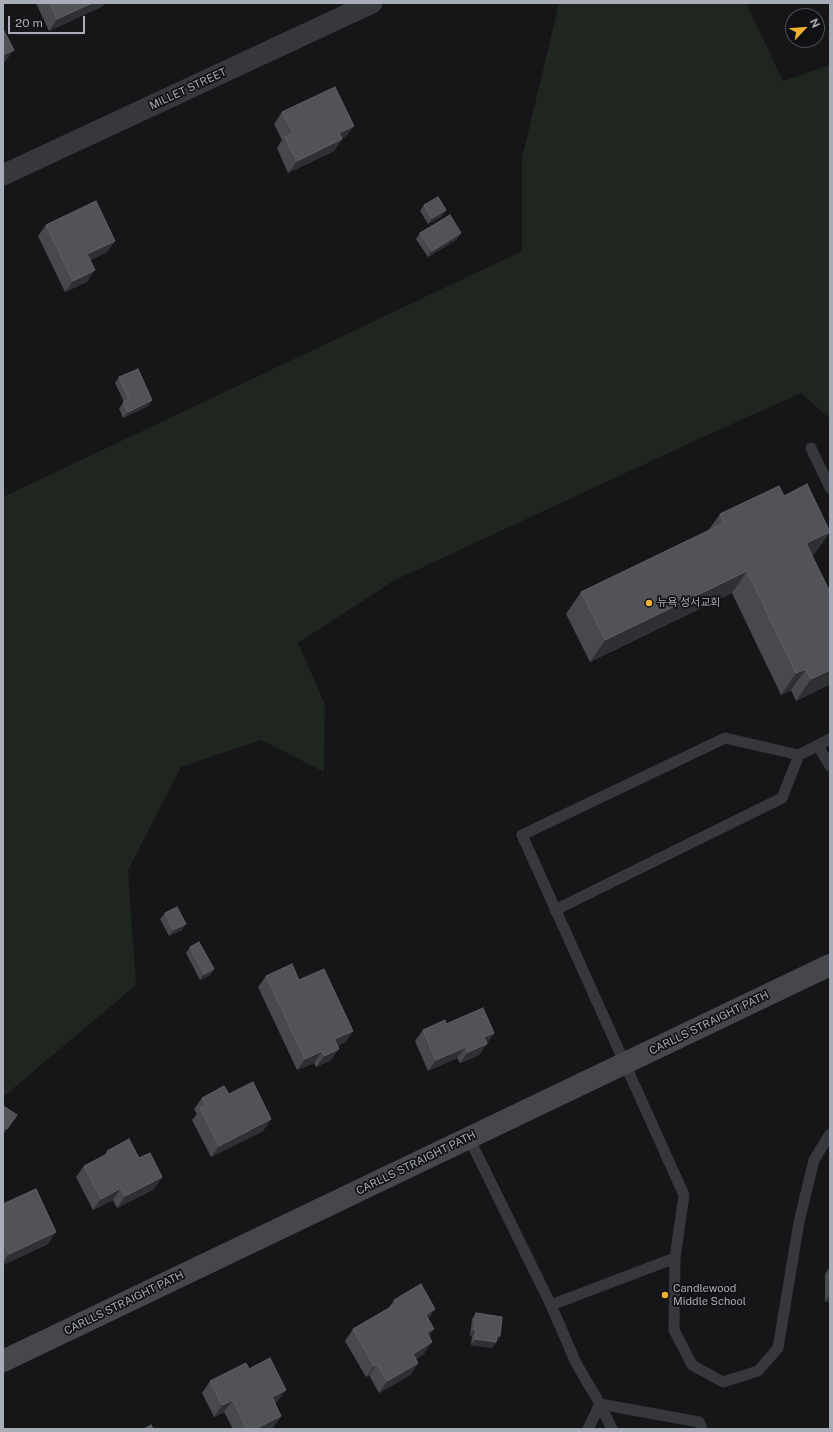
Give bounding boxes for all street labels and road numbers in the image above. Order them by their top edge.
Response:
street label: MILLET STREET [147,65,229,113]
street label: CARLLS STRAIGHT PATH [647,988,771,1058]
street label: CARLLS STRAIGHT PATH [354,1128,478,1198]
street label: CARLLS STRAIGHT PATH [62,1268,186,1338]

